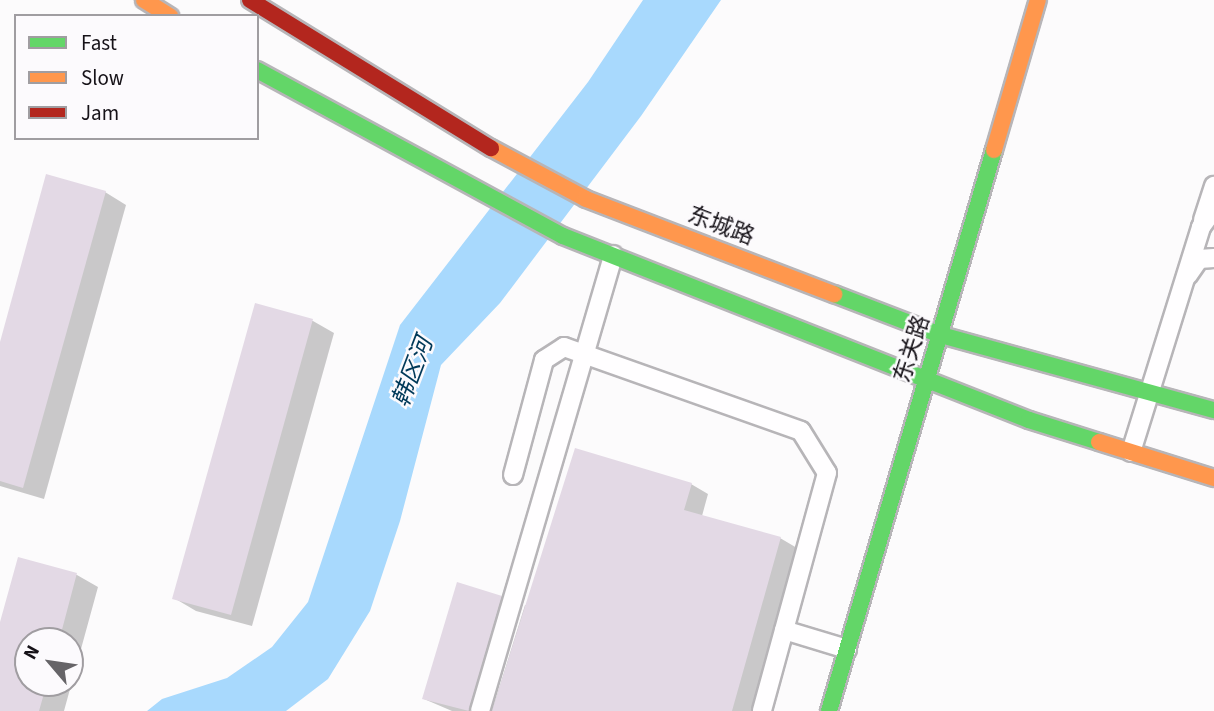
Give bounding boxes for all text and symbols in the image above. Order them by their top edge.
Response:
legend [14,14,259,140]
text: Fast [81,28,117,58]
text: Slow [81,63,124,93]
text: Jam [81,98,119,128]
street label: 东城路 [684,201,758,251]
street label: 东关路 [888,312,936,386]
water label: 韩区河 [387,333,439,411]
north arrow [14,627,84,697]
text: N [17,640,47,665]

